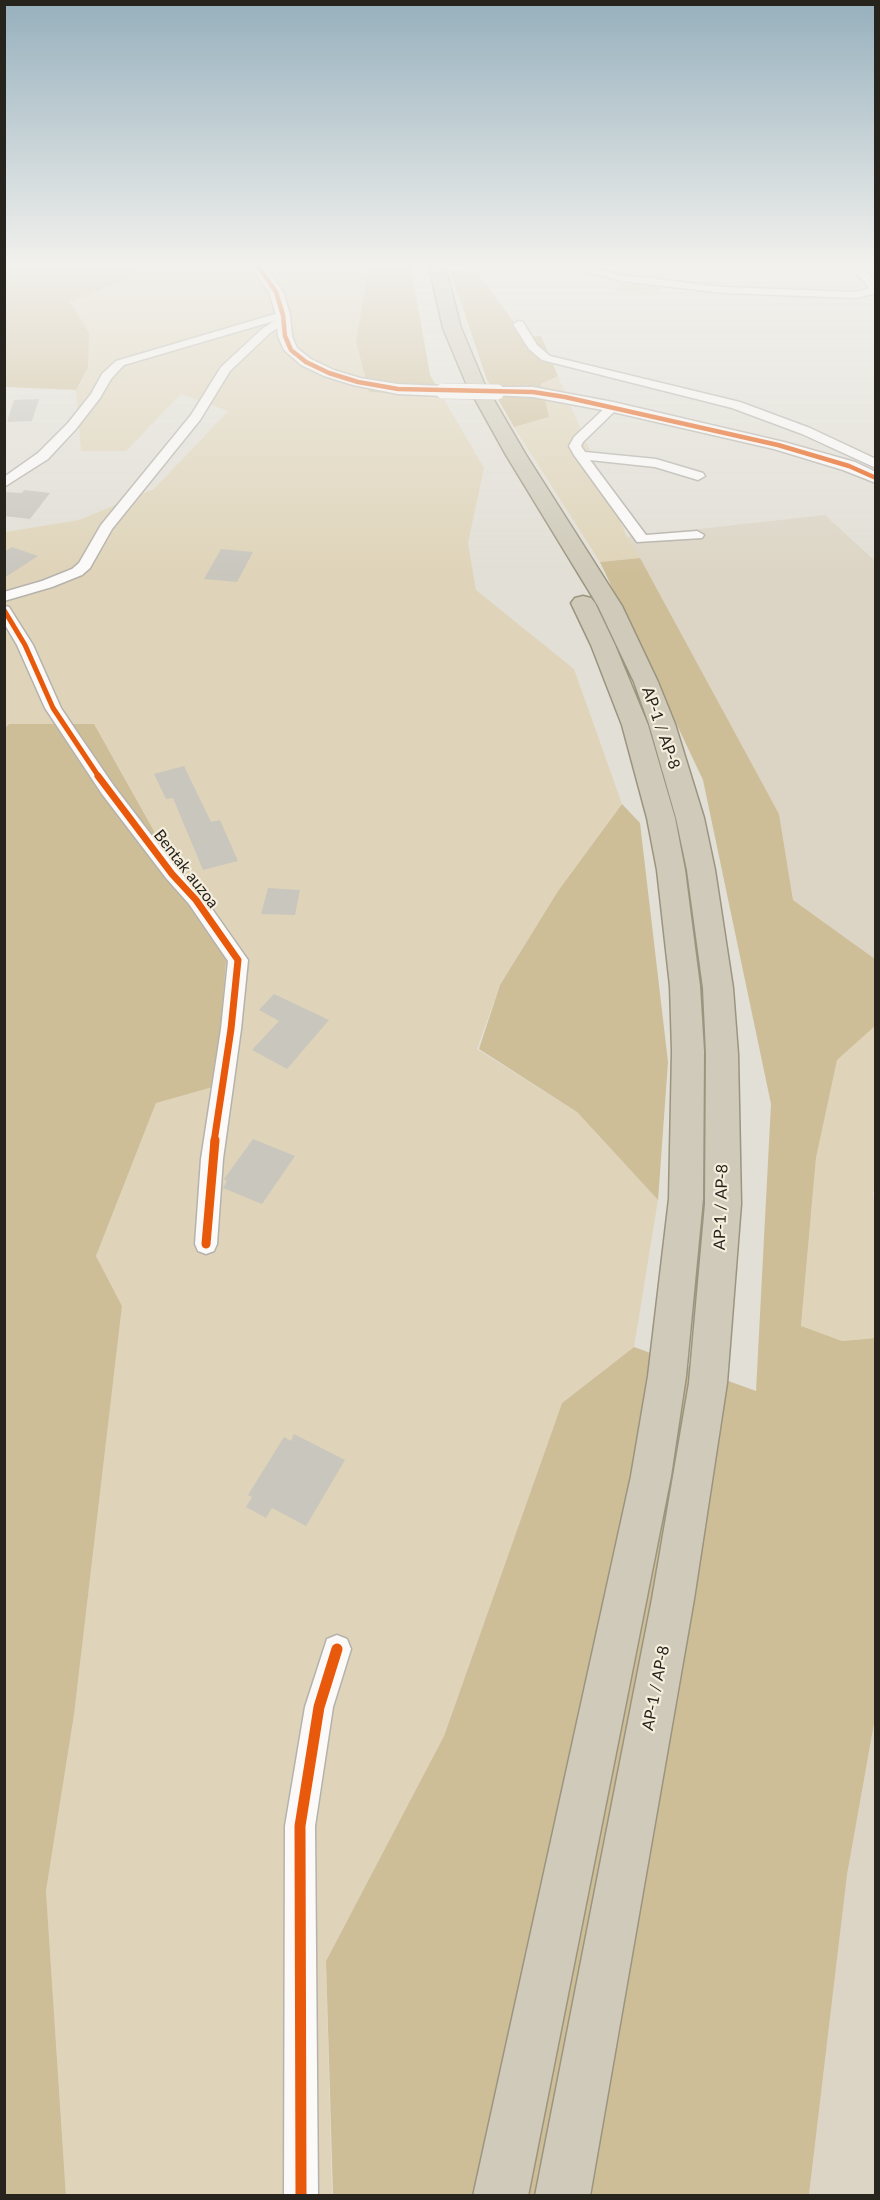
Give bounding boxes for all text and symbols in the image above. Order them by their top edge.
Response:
street label: AP-1 / AP-8 [638,684,684,772]
street label: Bentak auzoa [149,826,223,912]
street label: AP-1 / AP-8 [710,1164,732,1250]
street label: AP-1 / AP-8 [638,1644,674,1732]

